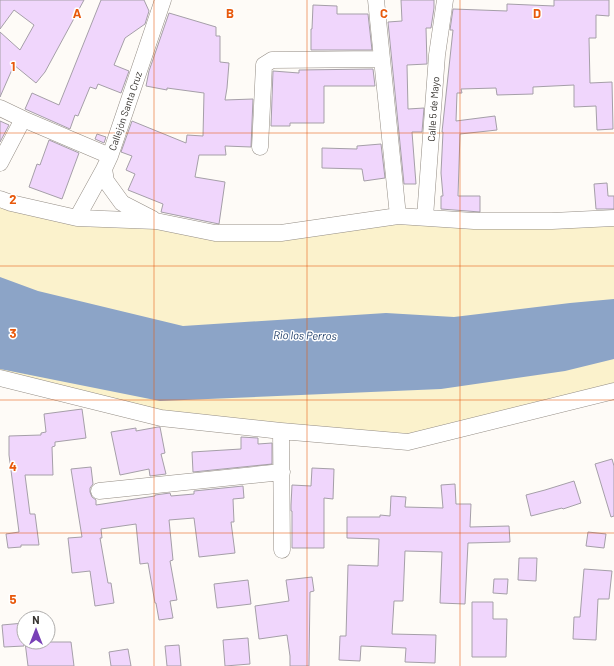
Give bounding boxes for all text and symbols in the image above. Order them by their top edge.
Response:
text: A [73,5,82,21]
text: B [226,5,234,21]
text: C [380,5,388,21]
text: D [533,5,541,21]
text: 1 [11,58,15,74]
street label: Callejón Santa Cruz [106,69,144,152]
street label: Calle 5 de Mayo [425,76,441,142]
text: 2 [9,191,17,207]
text: 3 [9,325,17,341]
water label: Rio los Perros [273,328,337,342]
text: 4 [9,458,17,474]
text: 5 [9,591,17,607]
north arrow [16,610,56,650]
text: N [32,613,40,626]

